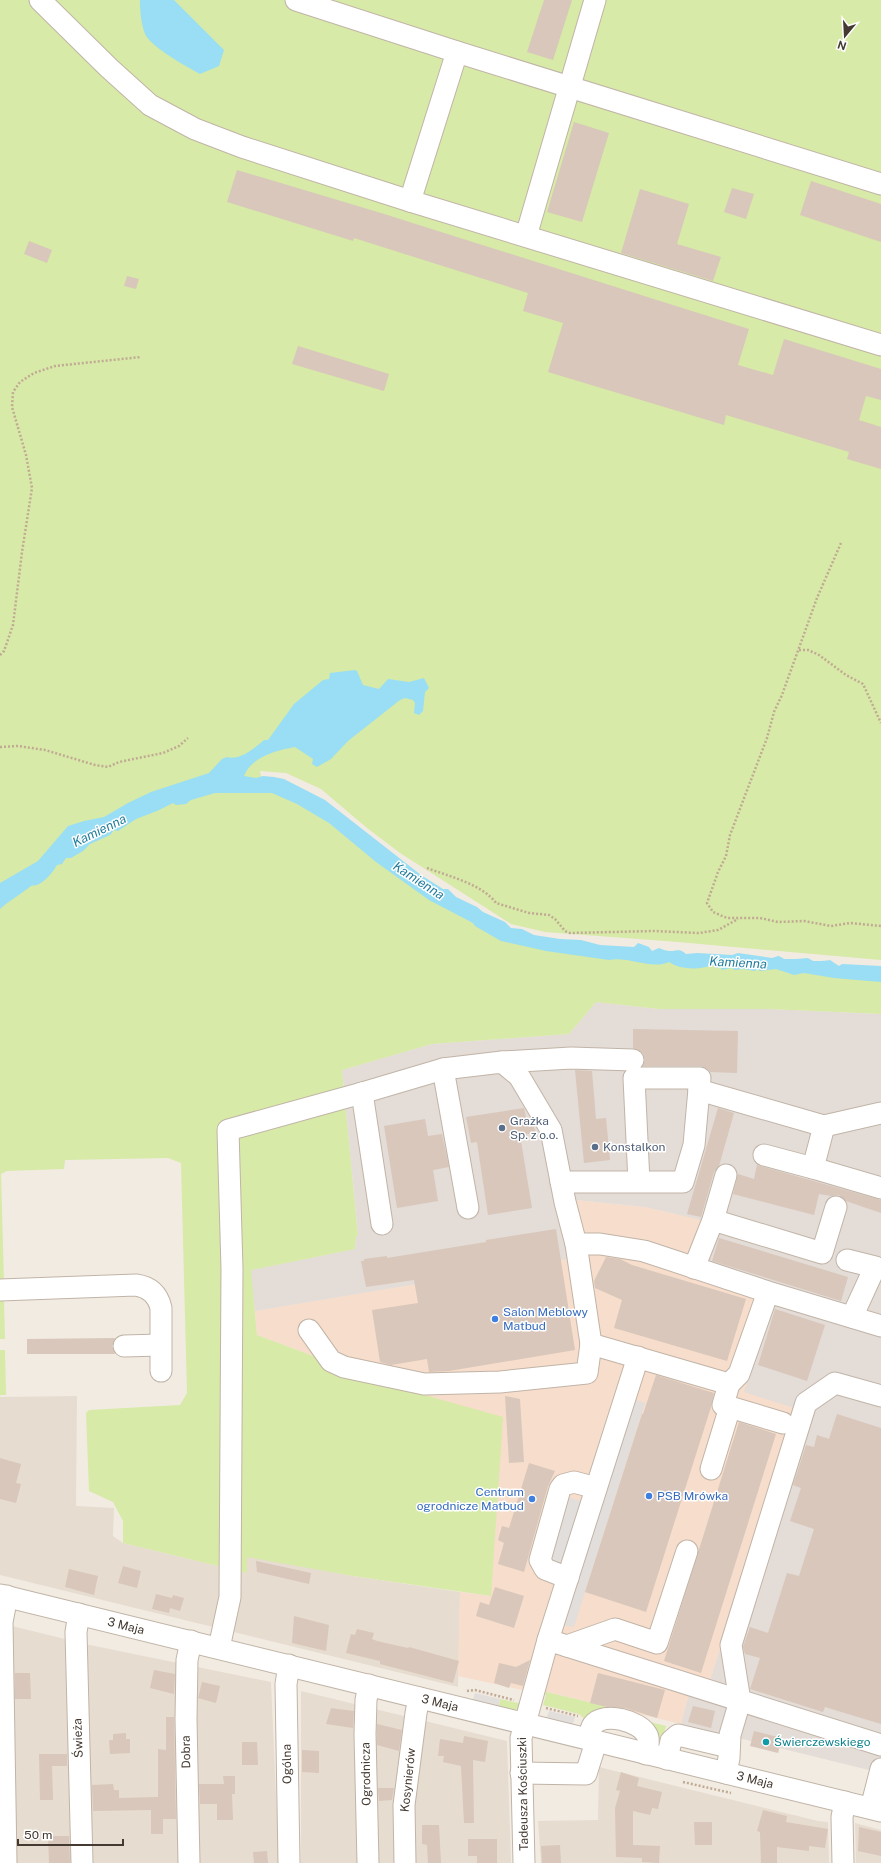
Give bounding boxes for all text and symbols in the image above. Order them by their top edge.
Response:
north arrow [825,16,865,56]
text: N [836,38,848,53]
water label: Kamienna [70,811,129,850]
water label: Kamienna [390,858,447,902]
water label: Kamienna [709,953,767,972]
place label: Grażka Sp. z o.o. [510,1114,558,1142]
marker: Grażka Sp. z o.o. [497,1123,507,1133]
place label: Konstalkon [603,1140,666,1154]
marker: Konstalkon [590,1142,600,1152]
place label: Salon Meblowy Matbud [503,1305,589,1333]
marker: Salon Meblowy Matbud [490,1314,500,1324]
place label: Centrum ogrodnicze Matbud [417,1485,524,1513]
place label: PSB Mrówka [657,1489,728,1503]
marker: PSB Mrówka [644,1491,654,1501]
marker: Centrum ogrodnicze Matbud [527,1494,537,1504]
street label: 3 Maja [106,1615,146,1637]
street label: 3 Maja [420,1692,460,1714]
street label: Świeża [70,1718,86,1758]
street label: Dobra [179,1735,193,1769]
place label: Świerczewskiego [774,1735,871,1749]
street label: Tadeusza Kościuszki [515,1737,531,1851]
marker: Świerczewskiego [761,1737,771,1747]
street label: Ogrodnicza [358,1742,374,1806]
street label: Ogólna [280,1744,294,1784]
street label: Kosynierów [398,1747,418,1813]
street label: 3 Maja [735,1769,775,1791]
scale bar [18,1821,123,1847]
text: 50 m [24,1828,52,1842]

